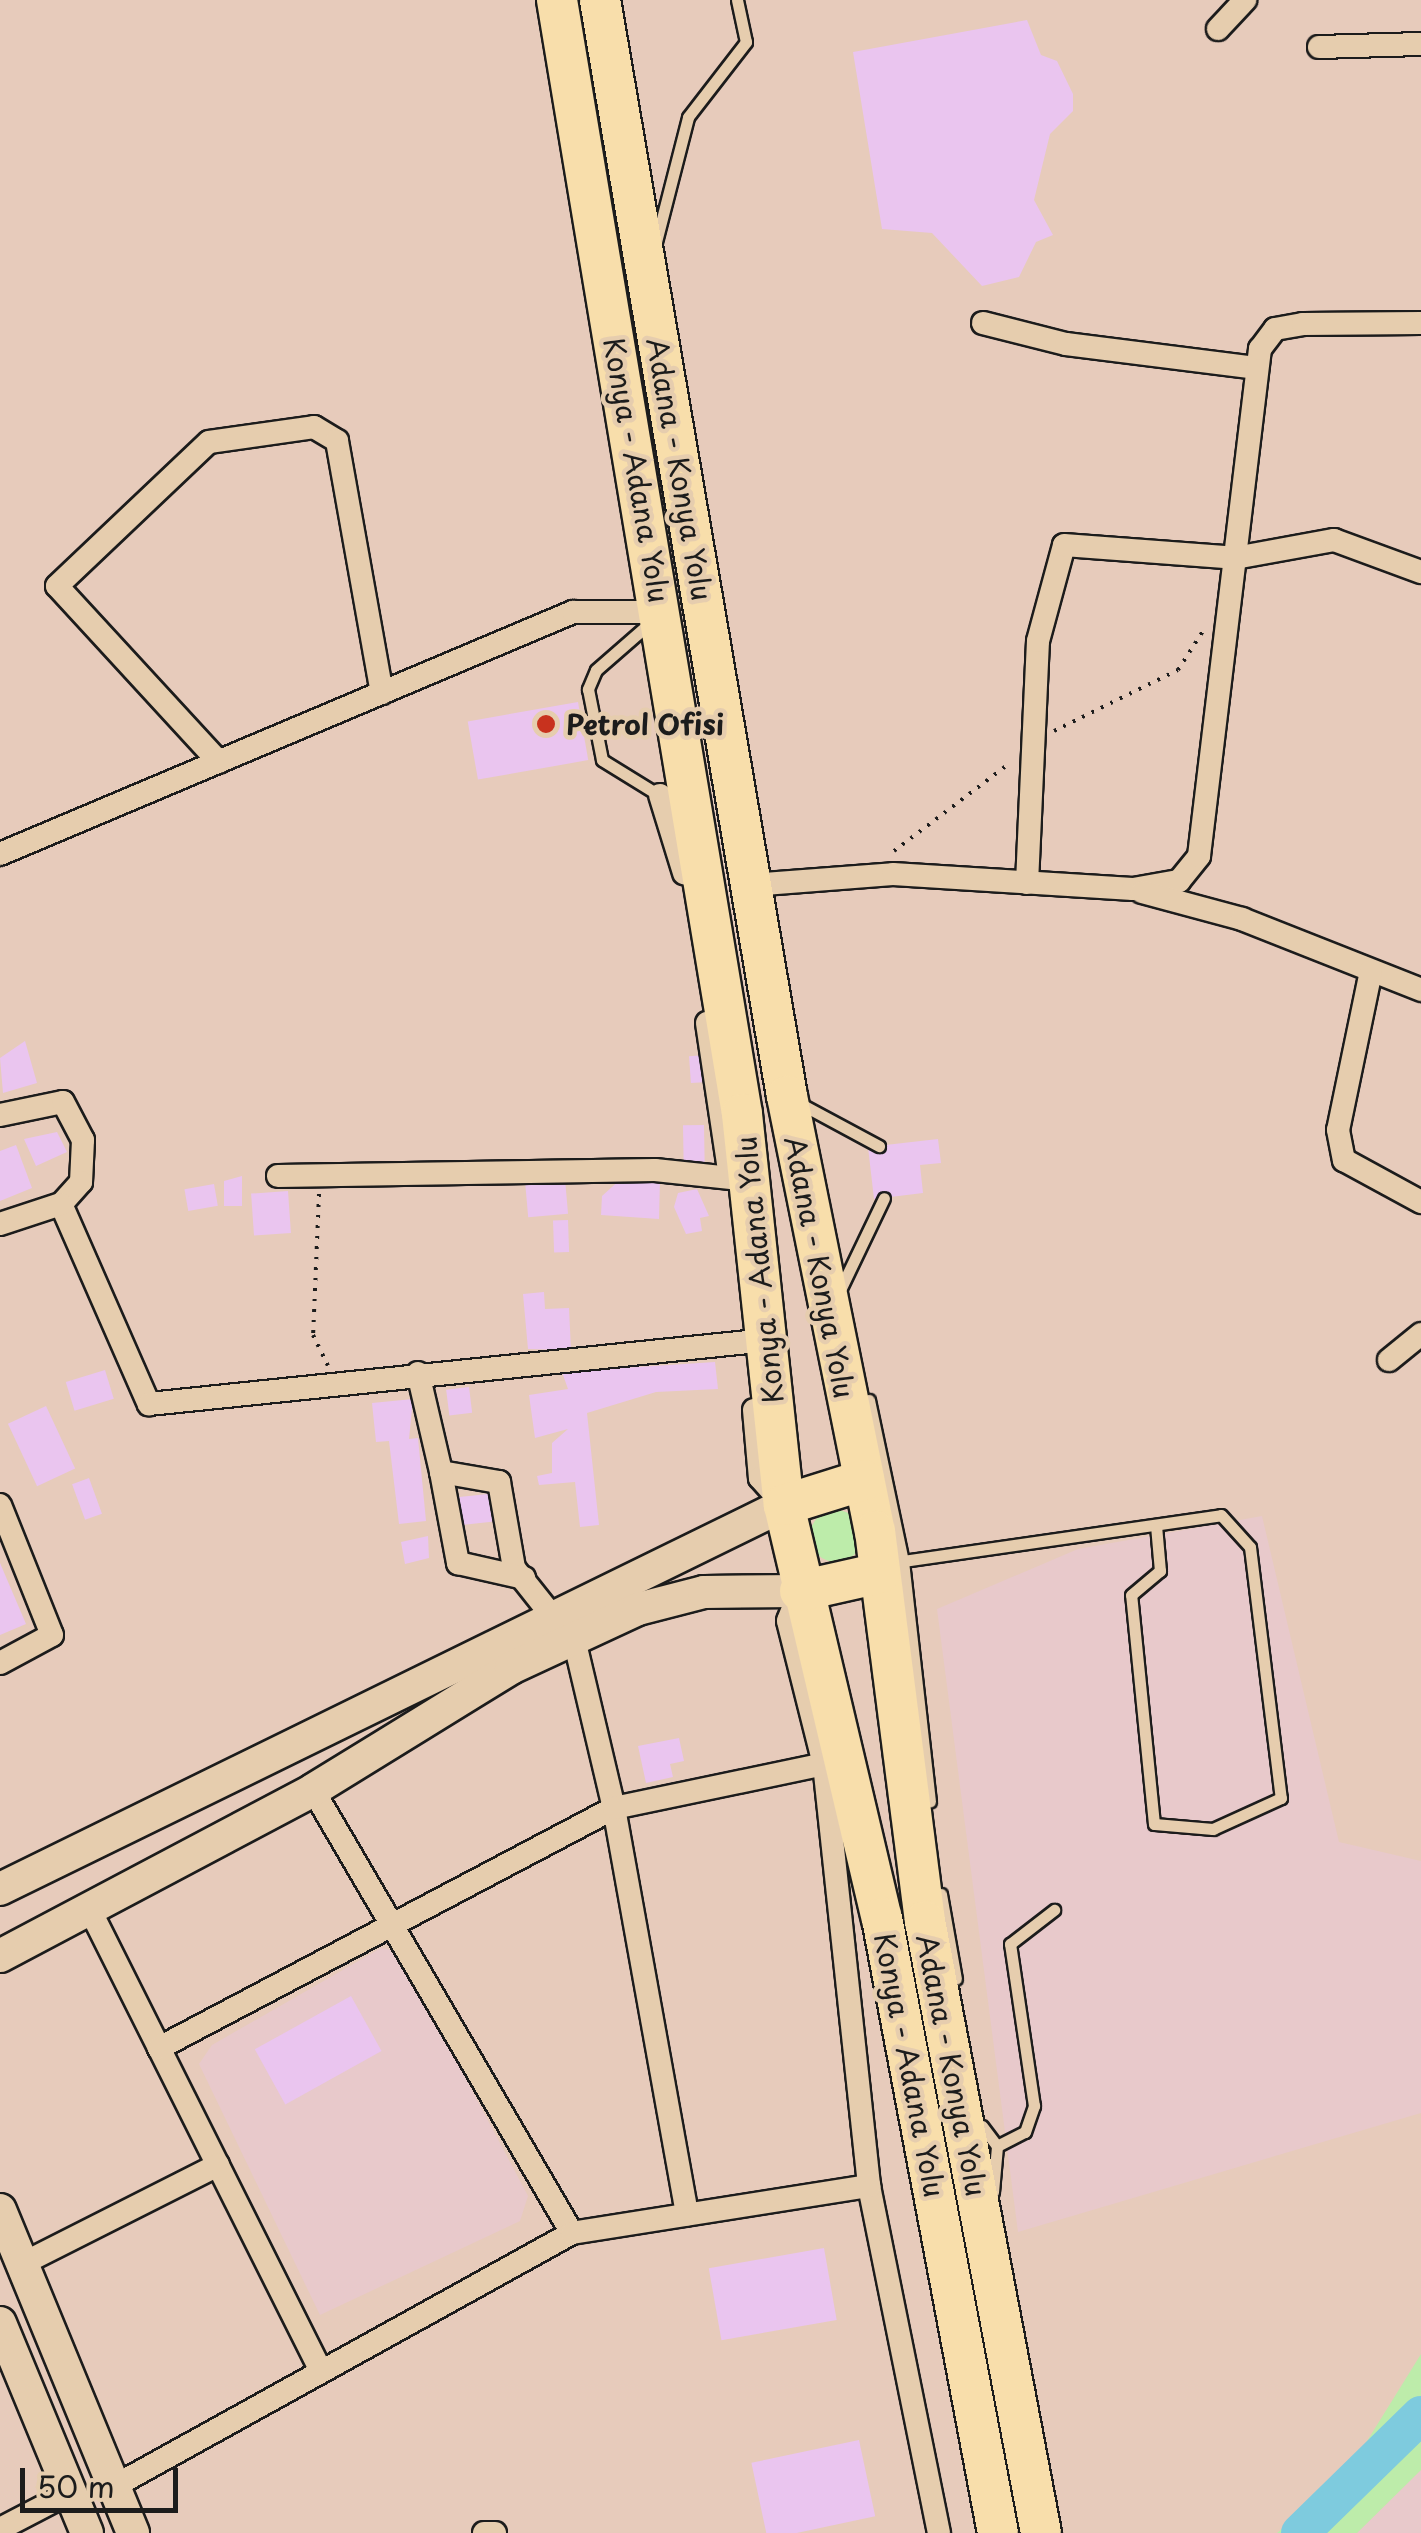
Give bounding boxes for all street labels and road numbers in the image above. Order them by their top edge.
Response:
street label: Adana - Konya Yolu [640,334,720,604]
street label: Konya - Adana Yolu [597,335,677,605]
street label: Adana - Konya Yolu [778,1132,862,1402]
street label: Konya - Adana Yolu [728,1134,790,1406]
street label: Konya - Adana Yolu [868,1930,952,2200]
street label: Adana - Konya Yolu [910,1930,994,2200]

